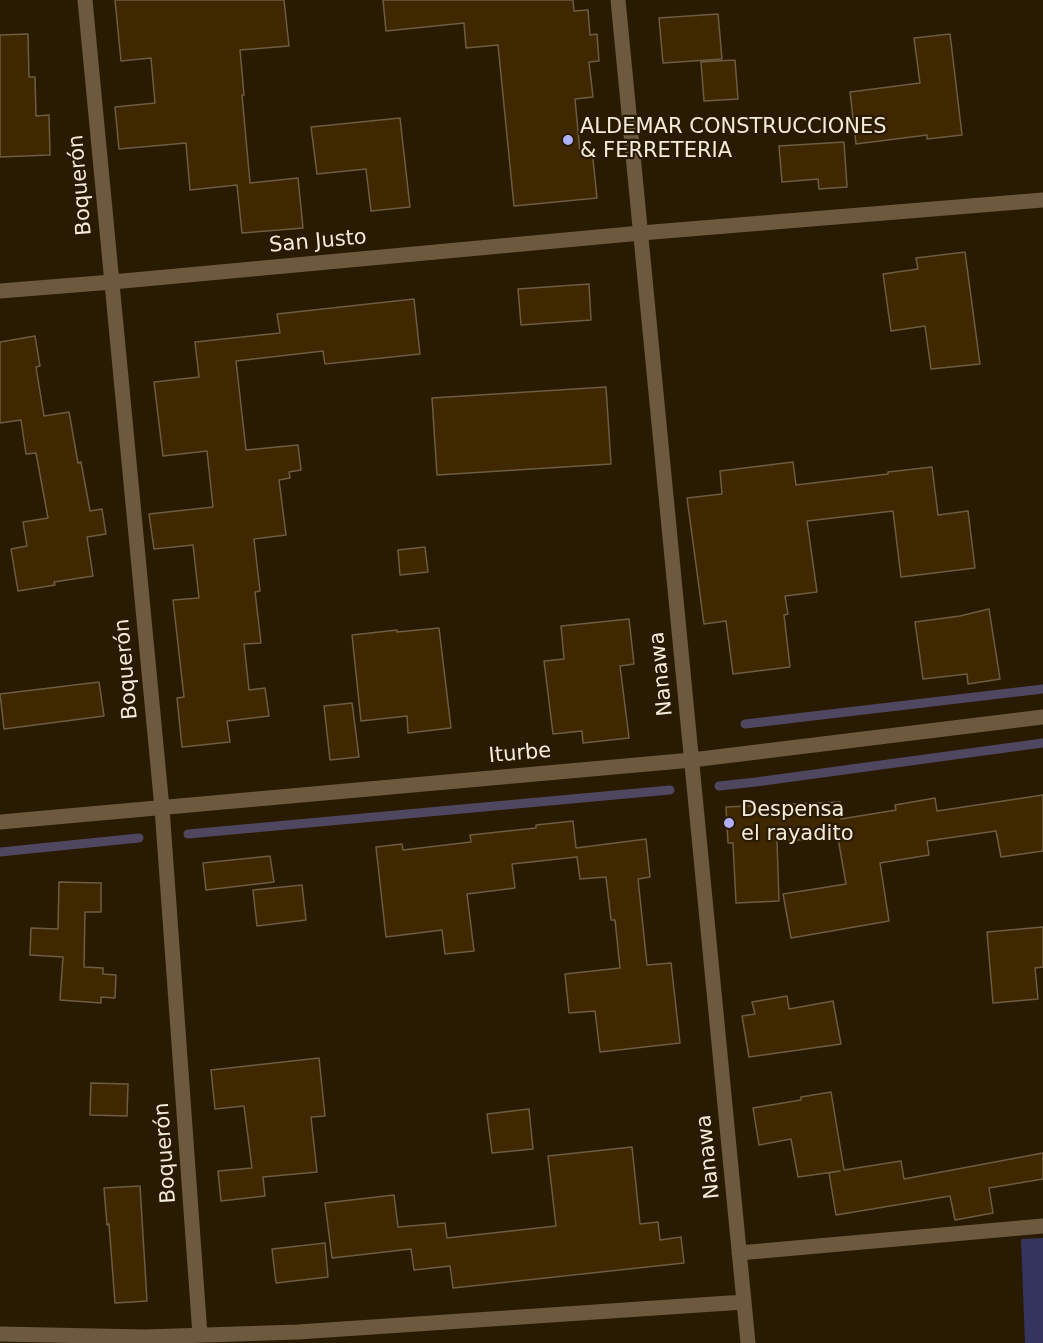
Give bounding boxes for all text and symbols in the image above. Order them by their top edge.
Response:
place label: ALDEMAR CONSTRUCCIONES & FERRETERIA [580,115,887,165]
marker: ALDEMAR CONSTRUCCIONES & FERRETERIA [561,133,575,147]
street label: Boquerón [64,134,98,236]
street label: San Justo [268,225,368,259]
street label: Boquerón [110,618,144,720]
street label: Nanawa [645,631,679,717]
street label: Iturbe [488,739,552,769]
place label: Despensa el rayadito [741,798,853,848]
marker: Despensa el rayadito [722,816,736,830]
street label: Boquerón [150,1102,182,1204]
street label: Nanawa [692,1114,726,1200]

